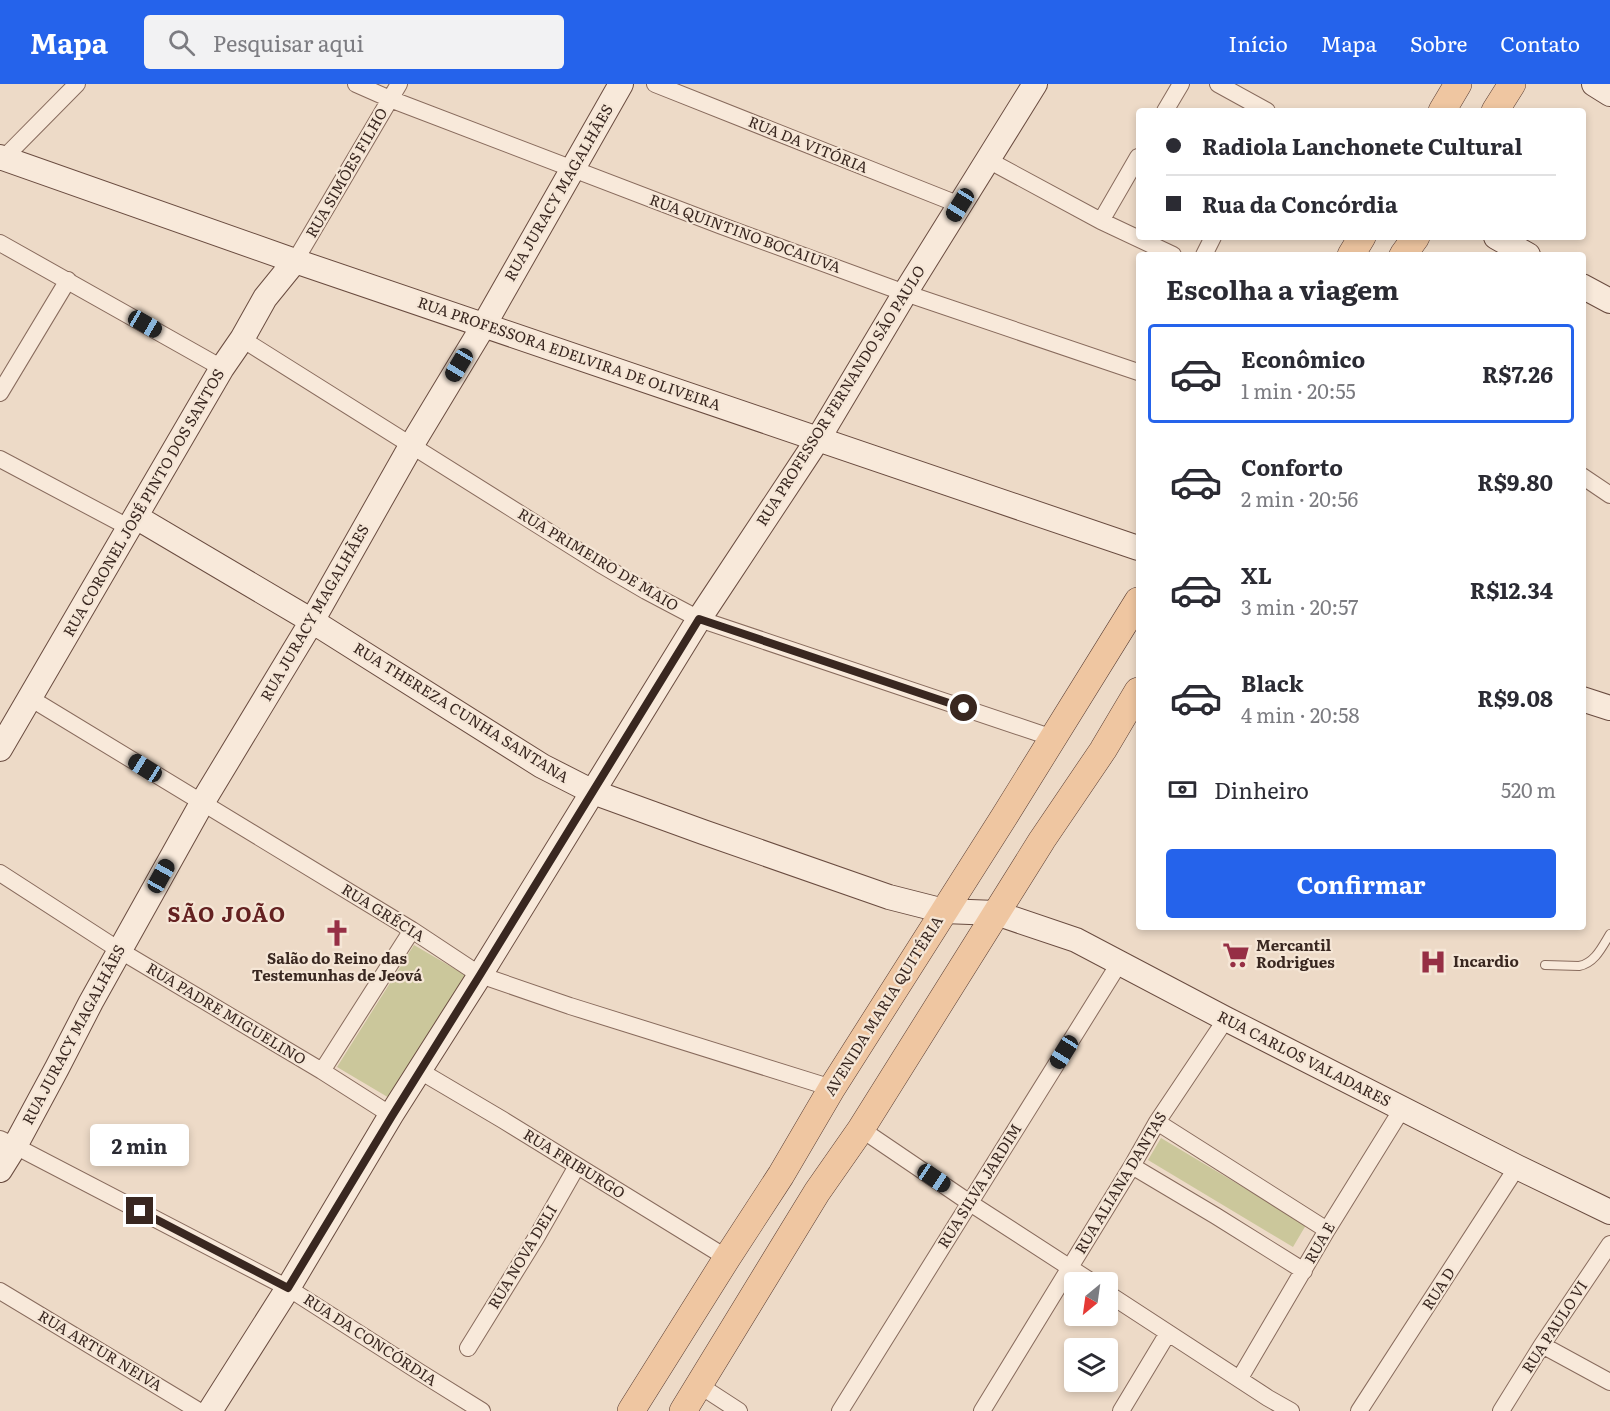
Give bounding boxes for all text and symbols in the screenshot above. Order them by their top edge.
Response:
search box [144,15,564,69]
text: Mapa [30,21,108,63]
icon: search [165,26,198,59]
text: Pesquisar aqui [213,26,364,59]
text: Início [1229,27,1288,58]
text: Mapa [1321,27,1377,58]
text: Sobre [1410,27,1467,58]
text: Contato [1500,27,1580,58]
street label: RUA JURACY MAGALHÃES [498,100,618,285]
street label: RUA SIMÕES FILHO [299,103,392,242]
street label: RUA DA VITÓRIA [745,109,872,178]
text: Radiola Lanchonete Cultural [1202,129,1522,162]
car [943,185,977,225]
street label: RUA QUINTINO BOCAIUVA [647,187,844,278]
text: Rua da Concórdia [1202,187,1398,220]
street label: RUA PROFESSOR FERNANDO SÃO PAULO [750,260,930,530]
text: Escolha a viagem [1166,268,1399,308]
street label: RUA PROFESSORA EDELVIRA DE OLIVEIRA [415,290,724,415]
car [125,307,165,341]
text: Econômico [1241,342,1365,375]
car [442,345,476,385]
icon: car [1169,347,1223,401]
text: R$7.26 [1482,357,1553,390]
street label: RUA CORONEL JOSÉ PINTO DOS SANTOS [56,364,229,640]
text: 1 min · 20:55 [1241,375,1356,405]
text: Conforto [1241,450,1343,483]
icon: car [1169,455,1223,509]
text: R$9.80 [1477,465,1553,498]
text: 2 min · 20:56 [1241,483,1358,513]
street label: RUA PRIMEIRO DE MAIO [514,501,684,616]
street label: RUA JURACY MAGALHÃES [254,520,374,705]
text: XL [1241,558,1272,591]
icon: car [1169,563,1223,617]
text: R$12.34 [1470,573,1553,606]
text: 3 min · 20:57 [1241,591,1358,621]
street label: RUA THEREZA CUNHA SANTANA [350,636,574,788]
text: Black [1241,666,1303,699]
icon: car [1169,671,1223,725]
text: R$9.08 [1477,681,1553,714]
route start [950,694,977,721]
text: 4 min · 20:58 [1241,699,1360,729]
car [125,751,165,785]
icon: cash [1166,773,1199,806]
text: Dinheiro [1214,773,1309,806]
text: 520 m [1501,774,1556,804]
button: Confirmar [1166,849,1556,918]
car [144,856,178,896]
street label: RUA GRÉCIA [338,877,430,946]
district label: SÃO JOÃO [167,897,287,928]
street label: AVENIDA MARIA QUITÉRIA [818,911,948,1100]
church icon: Salão do Reino das Testemunhas de Jeová [322,918,352,948]
place label: Mercantil Rodrigues [1256,933,1335,973]
street label: RUA JURACY MAGALHÃES [15,940,130,1128]
supermarket icon: Mercantil Rodrigues [1221,940,1251,970]
place label: Salão do Reino das Testemunhas de Jeová [252,946,422,986]
hospital icon: Incardio [1418,947,1448,977]
place label: Incardio [1453,949,1519,972]
street label: RUA PADRE MIGUELINO [143,956,311,1070]
street label: RUA CARLOS VALADARES [1214,1004,1395,1111]
car [1047,1032,1081,1072]
street label: RUA ALIANA DANTAS [1068,1107,1171,1258]
street label: RUA SILVA JARDIM [931,1118,1026,1252]
street label: RUA FRIBURGO [519,1122,630,1203]
callout: 2 min [90,1124,190,1166]
text: 2 min [112,1130,167,1160]
car [914,1160,954,1196]
route end [126,1197,153,1224]
street label: RUA NOVA DELI [481,1200,562,1313]
street label: RUA E [1298,1217,1340,1267]
street label: RUA D [1415,1262,1460,1314]
north arrow [1064,1272,1118,1326]
map controls [1064,1272,1118,1392]
street label: RUA PAULO VI [1515,1275,1592,1377]
street label: RUA DA CONCÓRDIA [299,1287,442,1391]
street label: RUA ARTUR NEIVA [34,1303,167,1396]
button: layers [1064,1338,1118,1392]

